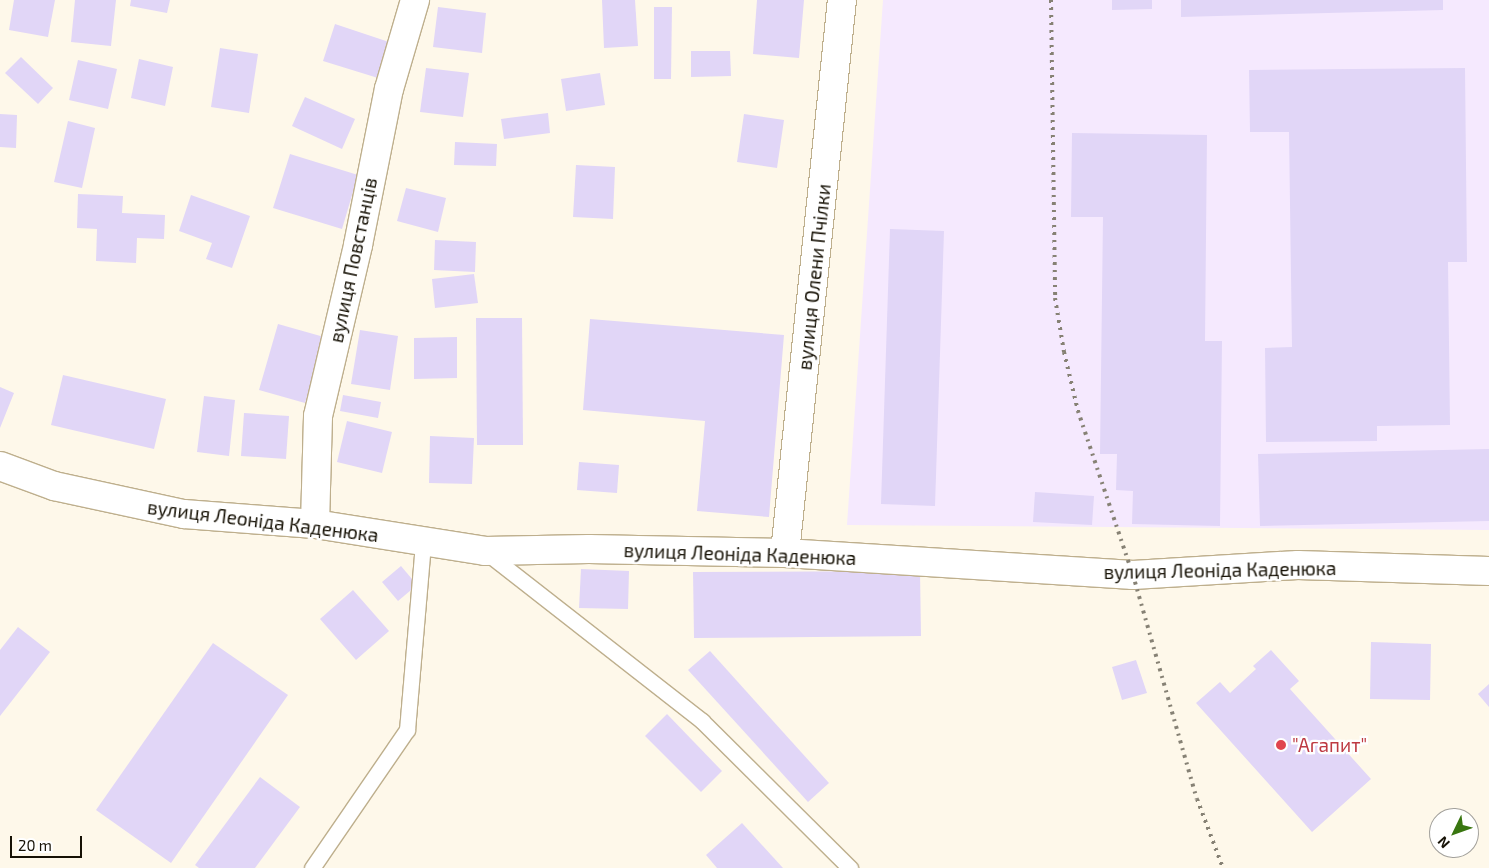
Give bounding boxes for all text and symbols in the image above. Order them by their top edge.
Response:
street label: вулиця Повстанців [324,175,382,345]
street label: вулиця Олени Пчілки [793,183,835,371]
street label: вулиця Леоніда Каденюка [146,496,380,546]
street label: вулиця Леоніда Каденюка [623,539,857,569]
street label: вулиця Леоніда Каденюка [1103,557,1337,583]
place label: "Агапит" [1292,734,1367,756]
marker: "Агапит" [1274,738,1288,752]
north arrow [1429,808,1479,858]
scale bar [12,826,85,858]
text: N [1434,833,1453,852]
text: 20 m [18,836,52,854]

